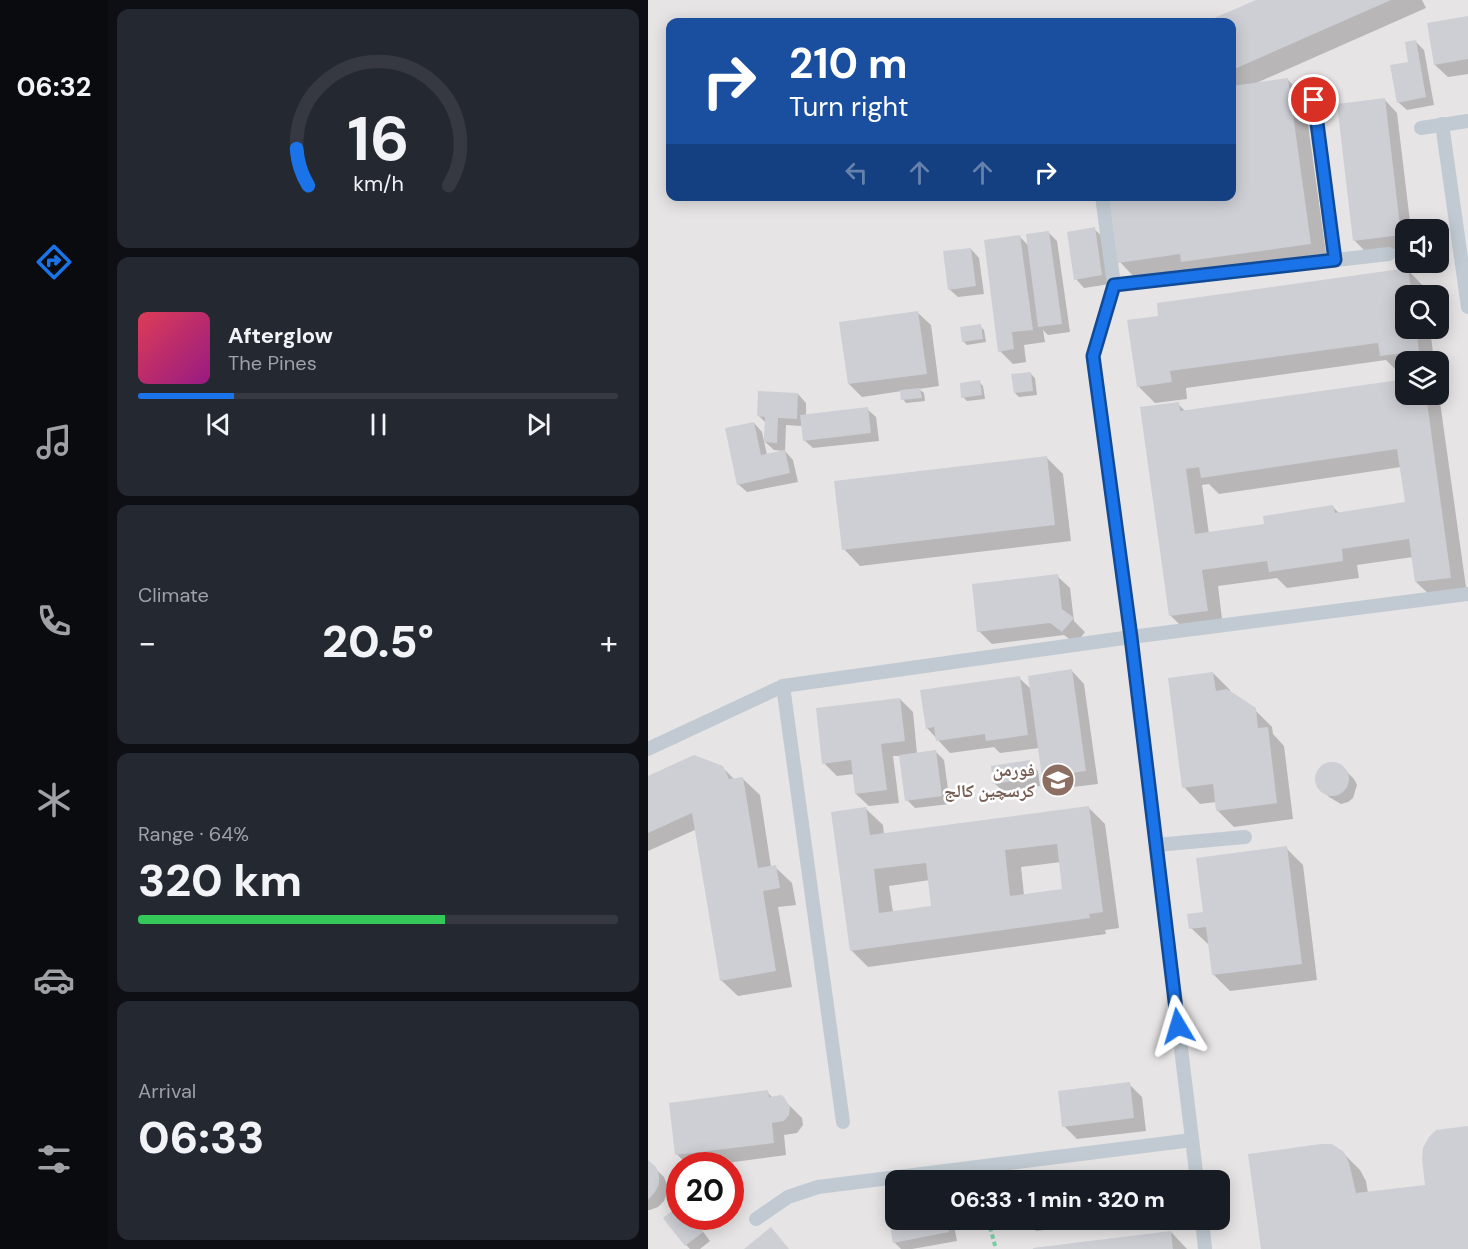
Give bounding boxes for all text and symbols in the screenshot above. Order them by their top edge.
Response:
text: 210 m [789,36,907,91]
icon: right [690,42,768,120]
text: 06:32 [17,69,91,104]
pin [1288,74,1339,125]
icon: arrive [1297,83,1330,116]
text: Turn right [789,89,909,124]
text: 16 [347,98,409,179]
icon: left [840,156,873,189]
icon: ahead [903,156,936,189]
icon: ahead [966,156,999,189]
icon: right [1029,156,1062,189]
text: km/h [353,170,403,198]
map controls [1395,219,1449,405]
button: sound [1395,219,1449,273]
icon: directions [33,241,75,283]
button: search [1395,285,1449,339]
text: Afterglow [228,321,333,350]
text: The Pines [228,350,317,376]
button: layers [1395,351,1449,405]
icon: previous [202,408,235,441]
icon: pause [362,408,395,441]
icon: next [522,408,555,441]
icon: music [33,421,75,463]
text: Climate [138,582,209,608]
icon: phone [33,600,75,642]
text: 20.5° [322,612,434,671]
text: − [138,621,156,664]
text: + [600,621,618,664]
place label: فورمن کرسچین کالج [944,758,1035,803]
school or university icon: فورمن کرسچین کالج [1040,762,1076,798]
icon: climate [33,779,75,821]
text: Range · 64% [138,821,249,847]
text: 320 km [138,851,302,910]
icon: car [33,959,75,1001]
position arrow [1146,994,1210,1058]
text: Arrival [138,1078,196,1104]
text: 06:33 [138,1108,264,1167]
icon: filters [33,1138,75,1180]
speed limit sign: 20 [666,1152,744,1230]
text: 06:33 · 1 min · 320 m [950,1185,1165,1214]

